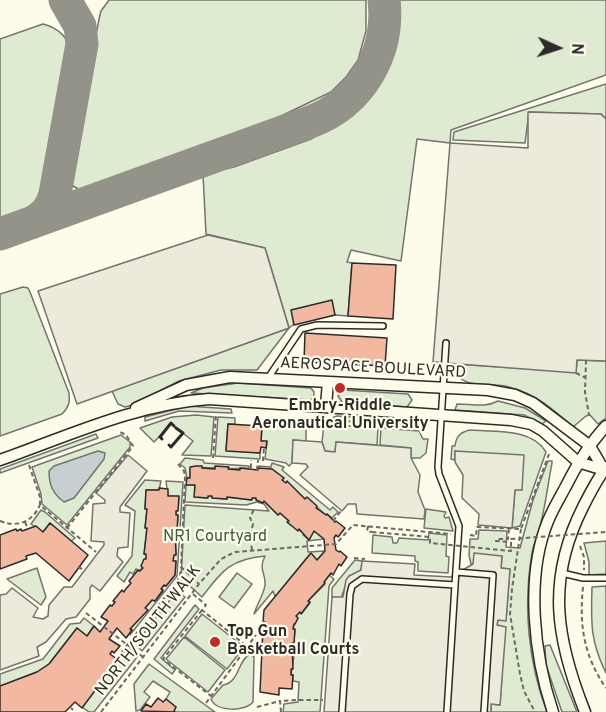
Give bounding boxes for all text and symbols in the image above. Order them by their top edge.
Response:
north arrow [528,18,588,78]
text: N [566,43,586,55]
street label: AEROSPACE BOULEVARD [279,355,467,383]
marker: Embry-Riddle Aeronautical University [333,381,347,395]
place label: Embry-Riddle Aeronautical University [251,397,429,435]
park label: NR1 Courtyard [163,528,267,548]
street label: NORTH/SOUTH WALK [92,562,206,700]
place label: Top Gun Basketball Courts [227,623,359,661]
marker: Top Gun Basketball Courts [208,635,222,649]

